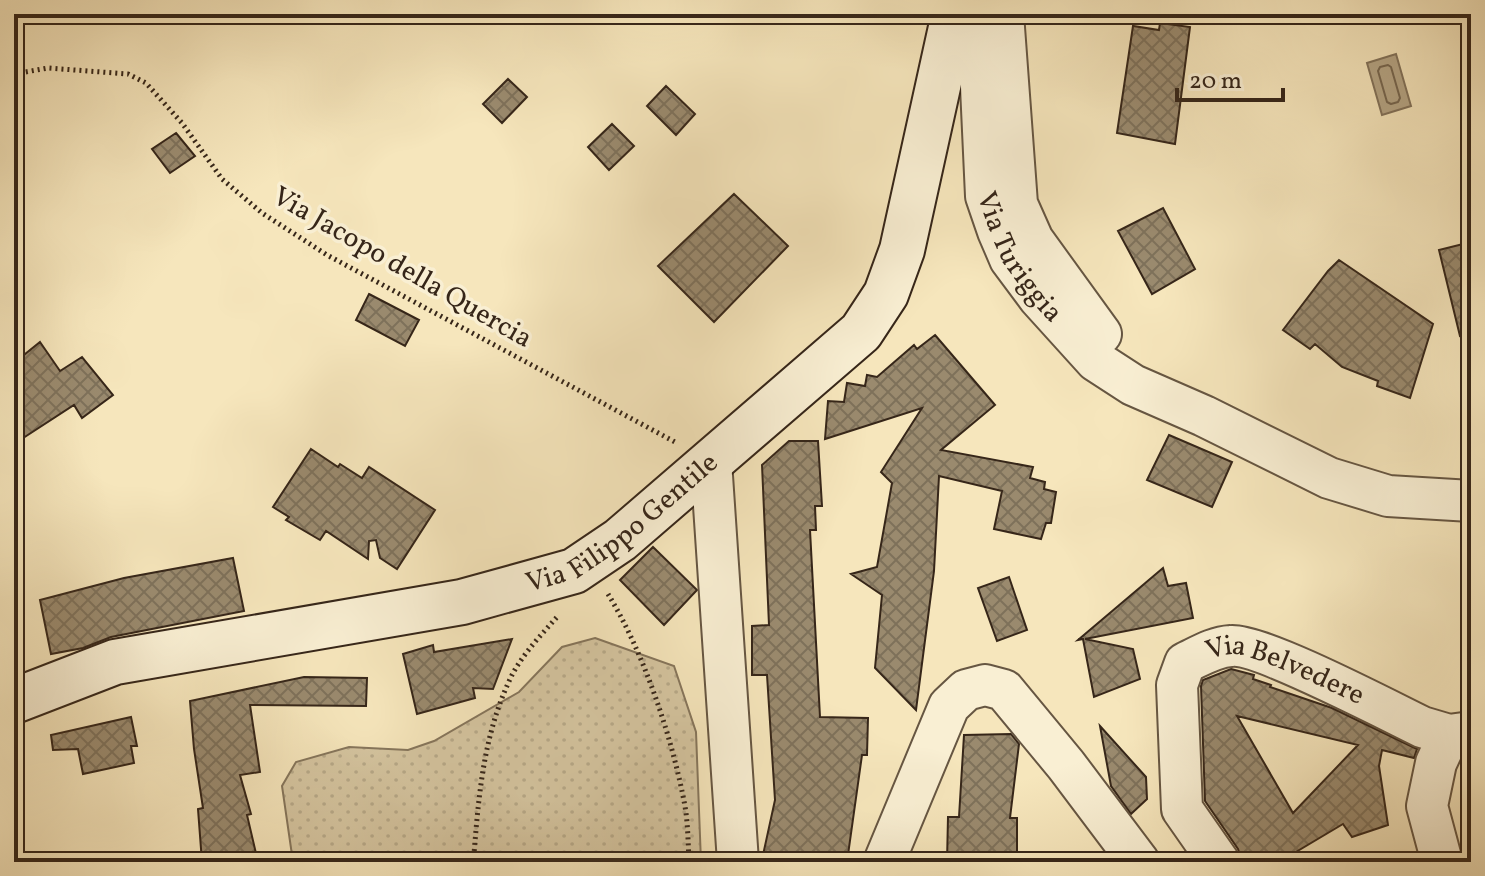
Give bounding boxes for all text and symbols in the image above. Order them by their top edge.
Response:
scale bar [1177,52,1283,102]
text: 20 m [1189,65,1242,99]
street label: Via Jacopo della Quercia [265,178,539,358]
street label: Via Turiggia [966,186,1072,331]
street label: Via Filippo Gentile [521,444,727,603]
street label: Via Belvedere [1201,626,1371,715]

